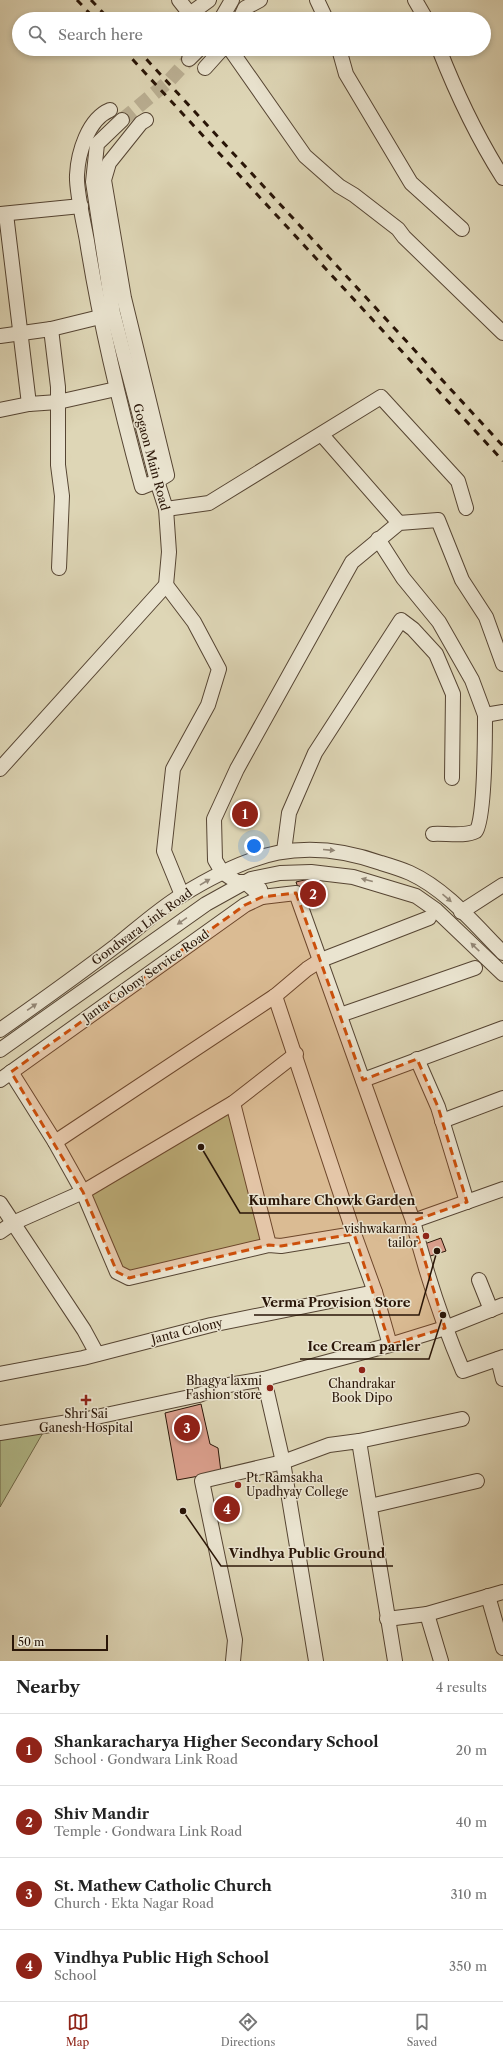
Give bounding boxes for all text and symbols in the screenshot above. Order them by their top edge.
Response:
search box [12,12,491,56]
icon: search [26,23,48,45]
text: Search here [58,25,143,44]
street label: Gogaon Main Road [130,402,173,513]
pin: 1 [232,799,258,829]
your location [244,836,264,856]
one-way arrow [323,847,335,853]
one-way arrow [361,877,373,883]
one-way arrow [200,878,210,886]
pin: 2 [300,879,326,909]
street label: Gondwara Link Road [89,885,195,968]
one-way arrow [442,894,452,903]
one-way arrow [176,917,187,925]
street label: Janta Colony Service Road [78,926,212,1026]
one-way arrow [470,942,480,952]
one-way arrow [27,1003,37,1011]
callout: Kumhare Chowk Garden [240,1188,423,1213]
text: Kumhare Chowk Garden [249,1192,415,1208]
place label: vishwakarma tailor [343,1221,419,1250]
marker: vishwakarma tailor [421,1231,431,1241]
callout: Verma Provision Store [254,1290,419,1315]
text: Verma Provision Store [260,1294,411,1310]
street label: Janta Colony [148,1314,224,1347]
callout: Ice Cream parler [300,1334,429,1359]
text: Ice Cream parler [308,1338,421,1354]
marker: Chandrakar Book Dipo [357,1365,367,1375]
place label: Bhagya laxmi Fashion store [185,1373,262,1402]
place label: Chandrakar Book Dipo [328,1376,396,1405]
marker: Bhagya laxmi Fashion store [265,1383,275,1393]
marker: Shri Sai Ganesh Hospital [80,1394,92,1406]
place label: Shri Sai Ganesh Hospital [39,1406,133,1435]
pin: 3 [174,1413,200,1443]
place label: Pt. Ramsakha Upadhyay College [246,1470,349,1499]
marker: Pt. Ramsakha Upadhyay College [233,1480,243,1490]
pin: 4 [214,1494,240,1524]
callout: Vindhya Public Ground [221,1541,393,1566]
text: Vindhya Public Ground [228,1545,386,1561]
scale bar [12,1633,108,1652]
text: 50 m [18,1635,44,1649]
text: Nearby [16,1677,80,1697]
text: 4 results [436,1679,487,1695]
text: Shankaracharya Higher Secondary School [54,1732,378,1751]
text: 1 [26,1742,32,1758]
text: 20 m [456,1742,487,1758]
text: School · Gondwara Link Road [54,1751,238,1767]
text: Shiv Mandir [54,1804,149,1823]
text: 2 [25,1814,33,1830]
text: 40 m [456,1814,487,1830]
text: Temple · Gondwara Link Road [54,1823,242,1839]
text: St. Mathew Catholic Church [54,1876,272,1895]
text: 3 [25,1886,33,1902]
text: 310 m [451,1886,487,1902]
text: Church · Ekta Nagar Road [54,1895,214,1911]
text: Vindhya Public High School [54,1948,269,1967]
text: 4 [25,1958,33,1974]
text: 350 m [449,1958,487,1974]
text: School [54,1967,97,1983]
tab: Map [66,2011,89,2049]
tab: Directions [221,2011,275,2049]
tab: Saved [407,2011,437,2049]

